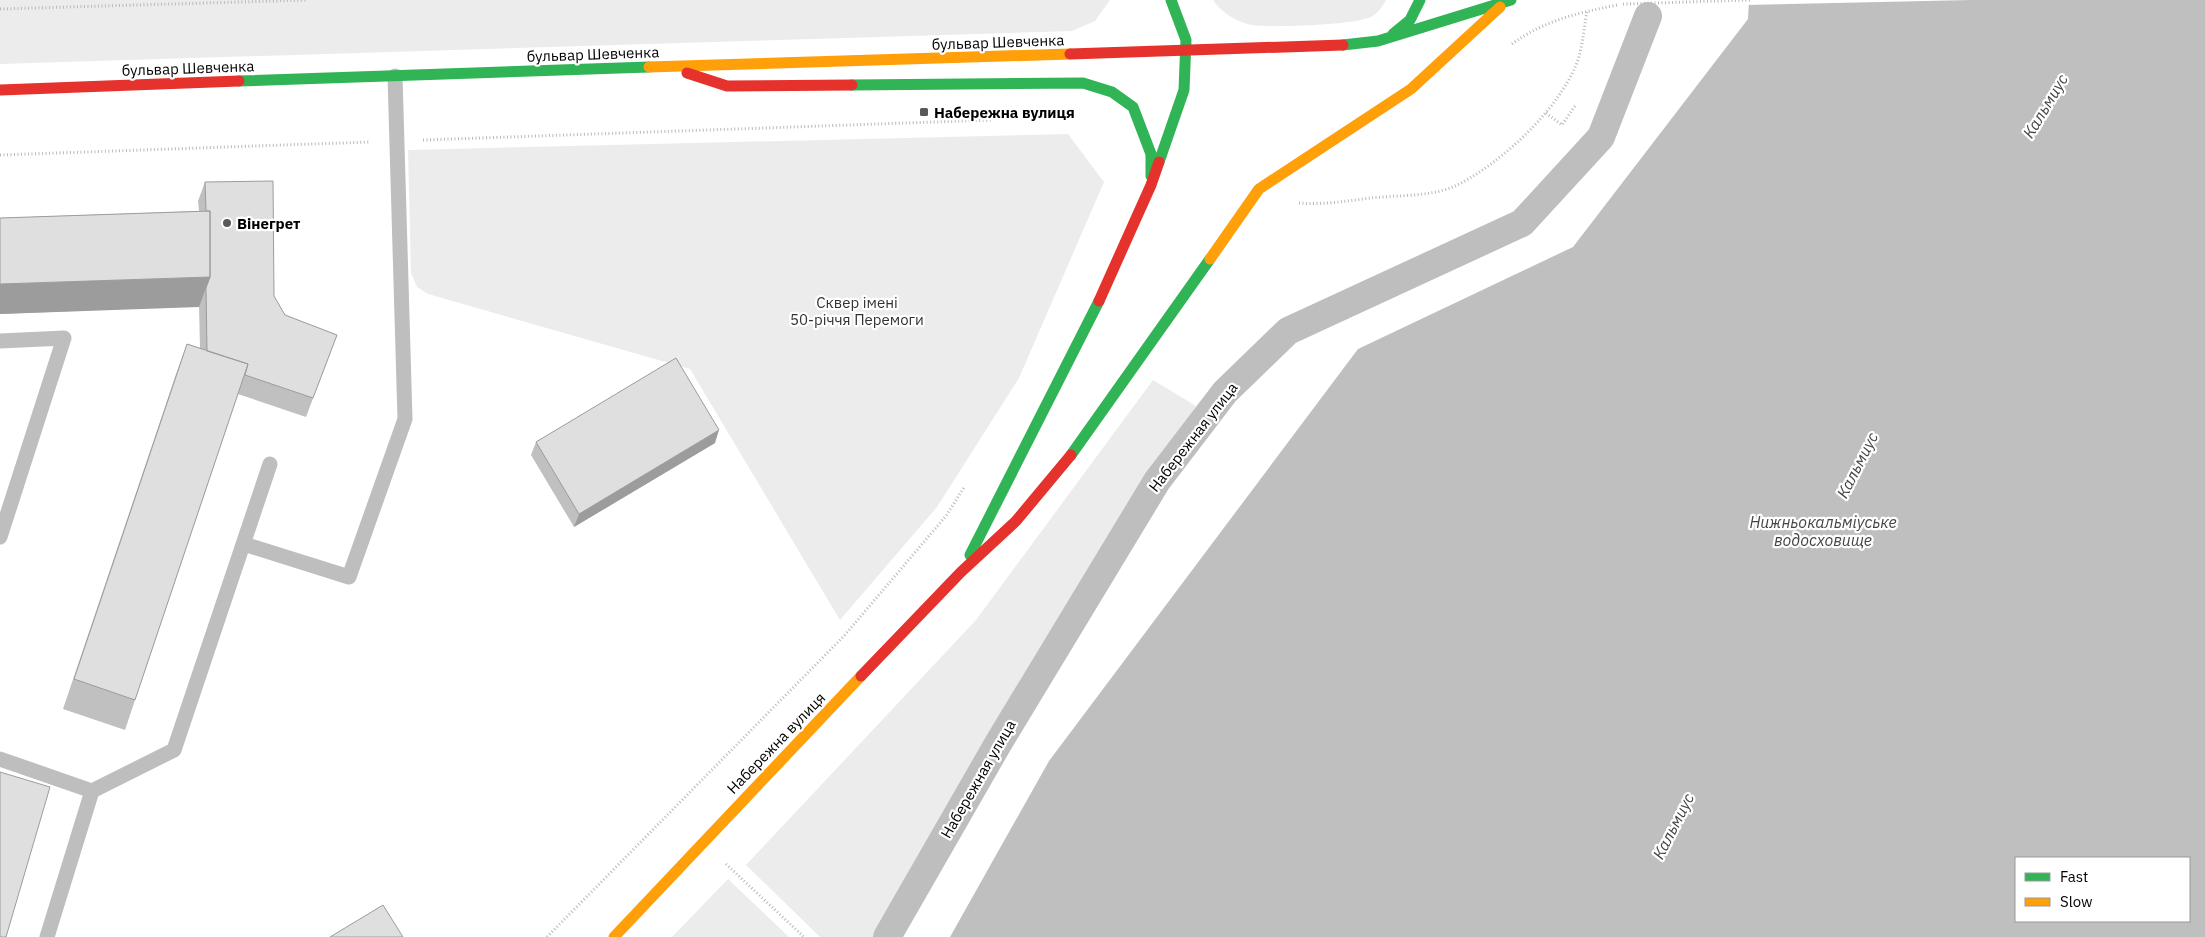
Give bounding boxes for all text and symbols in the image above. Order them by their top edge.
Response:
street label: бульвар Шевченка [931,30,1065,54]
street label: бульвар Шевченка [526,42,660,66]
street label: бульвар Шевченка [121,56,255,80]
water label: Кальмиус [2018,70,2072,142]
place label: Набережна вулиця [934,103,1075,122]
marker: Набережна вулиця [918,106,930,118]
place label: Вінегрет [237,214,301,233]
marker: Вінегрет [221,217,233,229]
park label: Сквер імені 50-річчя Перемоги [790,293,924,329]
street label: Набережная улица [1144,379,1242,495]
water label: Кальмиус [1832,429,1882,501]
water label: Нижньокальміуське водосховище [1749,512,1897,550]
street label: Набережна вулиця [723,688,829,798]
street label: Набережная улица [936,716,1020,842]
water label: Кальмиус [1648,790,1698,862]
legend [2015,857,2190,922]
text: Fast [2060,867,2088,886]
text: Slow [2060,892,2093,911]

